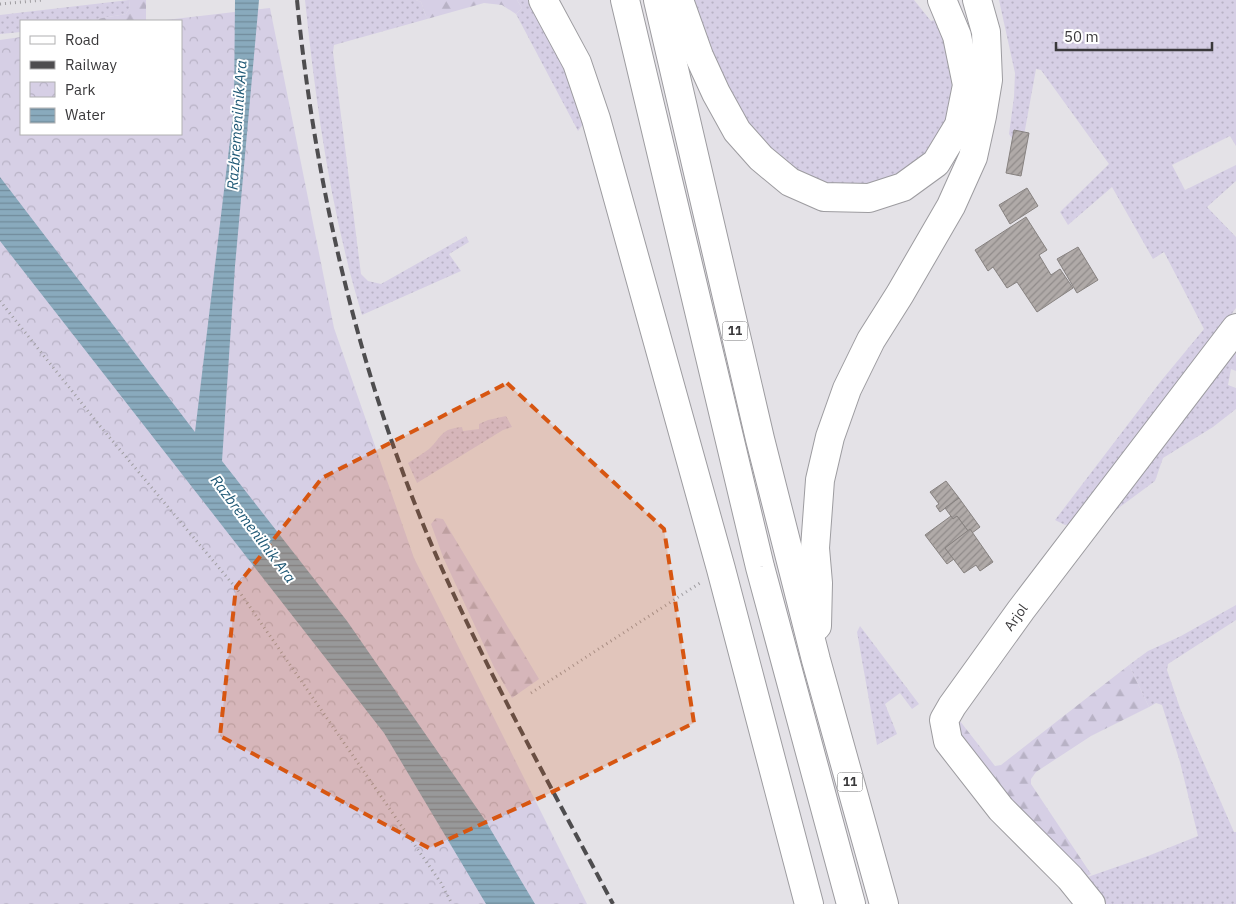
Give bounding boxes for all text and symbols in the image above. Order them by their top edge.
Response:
legend [20,20,182,135]
scale bar [1056,20,1212,52]
text: 50 m [1064,27,1099,46]
text: Road [65,30,100,49]
text: Railway [65,55,118,74]
water label: Razbremenilnik Ara [222,59,251,190]
text: Park [65,80,95,99]
text: Water [65,105,106,124]
road number: 11 [722,322,748,341]
water label: Razbremenilnik Ara [207,471,300,587]
street label: Arjol [1000,600,1032,634]
road number: 11 [838,772,862,792]

